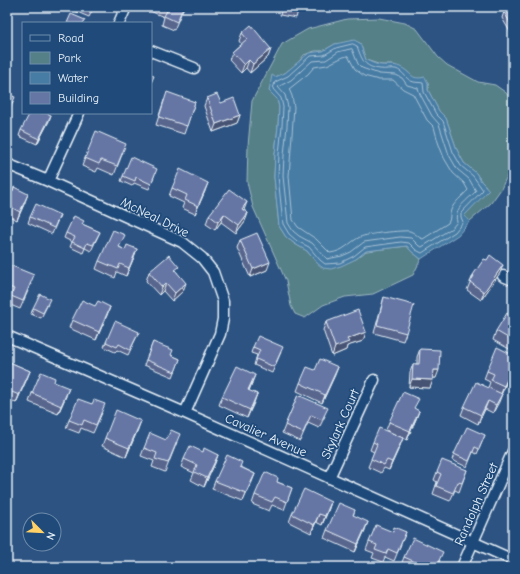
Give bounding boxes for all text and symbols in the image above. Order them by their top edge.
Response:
legend [22,22,152,114]
text: Road [58,31,84,45]
text: Park [58,51,81,65]
text: Water [58,71,88,85]
text: Building [58,91,99,105]
street label: McNeal Drive [118,194,192,240]
street label: Skylark Court [318,386,363,461]
street label: Cavalier Avenue [223,410,310,460]
street label: Randolph Street [451,459,501,548]
north arrow [22,512,62,552]
text: N [43,530,58,542]

